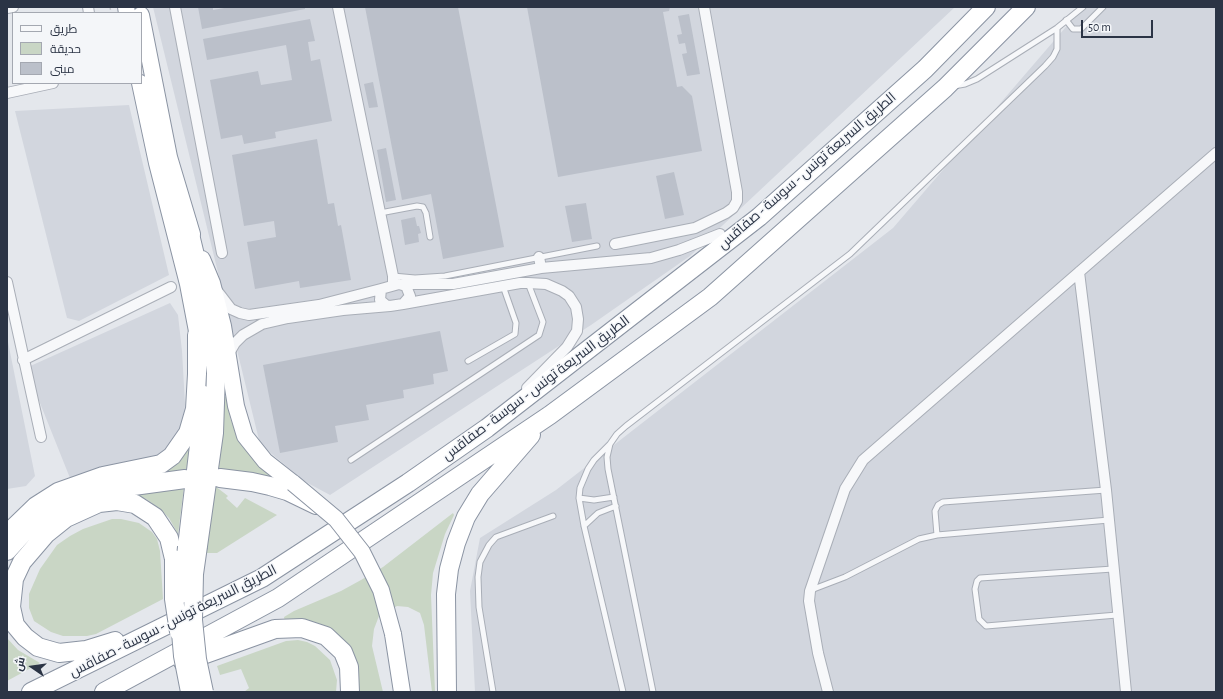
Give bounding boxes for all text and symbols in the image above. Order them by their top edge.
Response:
legend [12,12,142,84]
scale bar [1083,12,1155,38]
text: 50 m [1088,21,1111,33]
text: طريق [50,23,77,35]
text: حديقة [50,43,81,55]
text: مبنى [50,63,75,75]
street label: الطريق السريعة تونس - سوسة - صفاقس [715,89,899,253]
street label: الطريق السريعة تونس - سوسة - صفاقس [439,312,633,464]
street label: الطريق السريعة تونس - سوسة - صفاقس [66,561,280,681]
north arrow [12,647,52,687]
text: ش [13,656,27,672]

